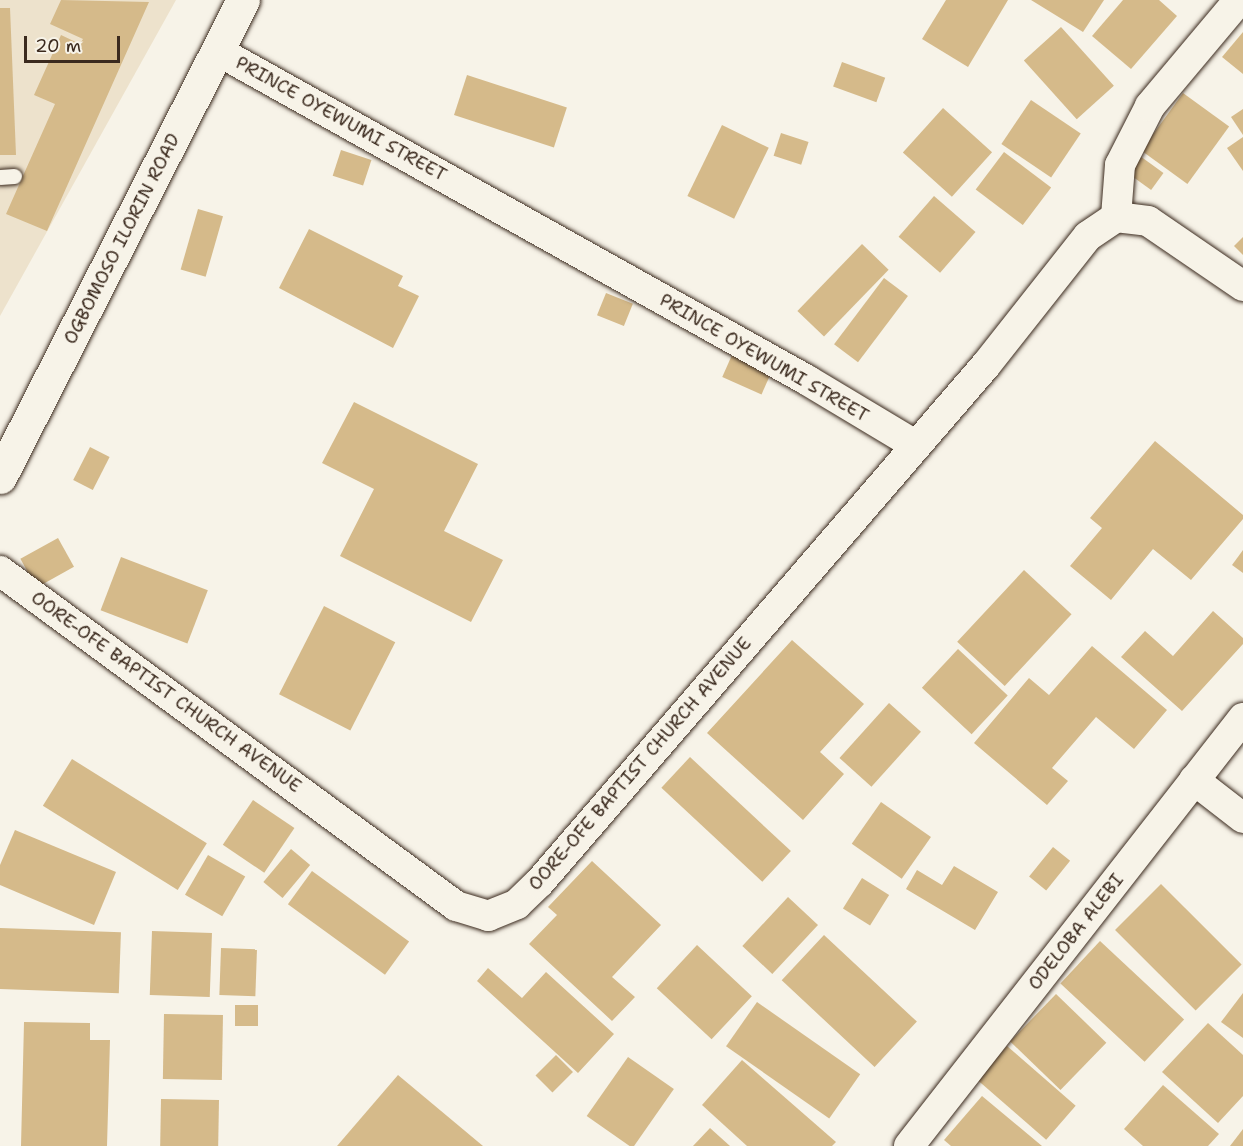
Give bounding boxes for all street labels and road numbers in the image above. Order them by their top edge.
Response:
street label: PRINCE OYEWUMI STREET [232,52,450,186]
street label: OGBOMOSO ILORIN ROAD [59,130,185,348]
street label: PRINCE OYEWUMI STREET [656,289,872,427]
street label: OORE-OFE BAPTIST CHURCH AVENUE [27,587,305,797]
street label: OORE-OFE BAPTIST CHURCH AVENUE [524,633,756,895]
street label: ODELOBA ALEBI [1024,870,1128,994]

